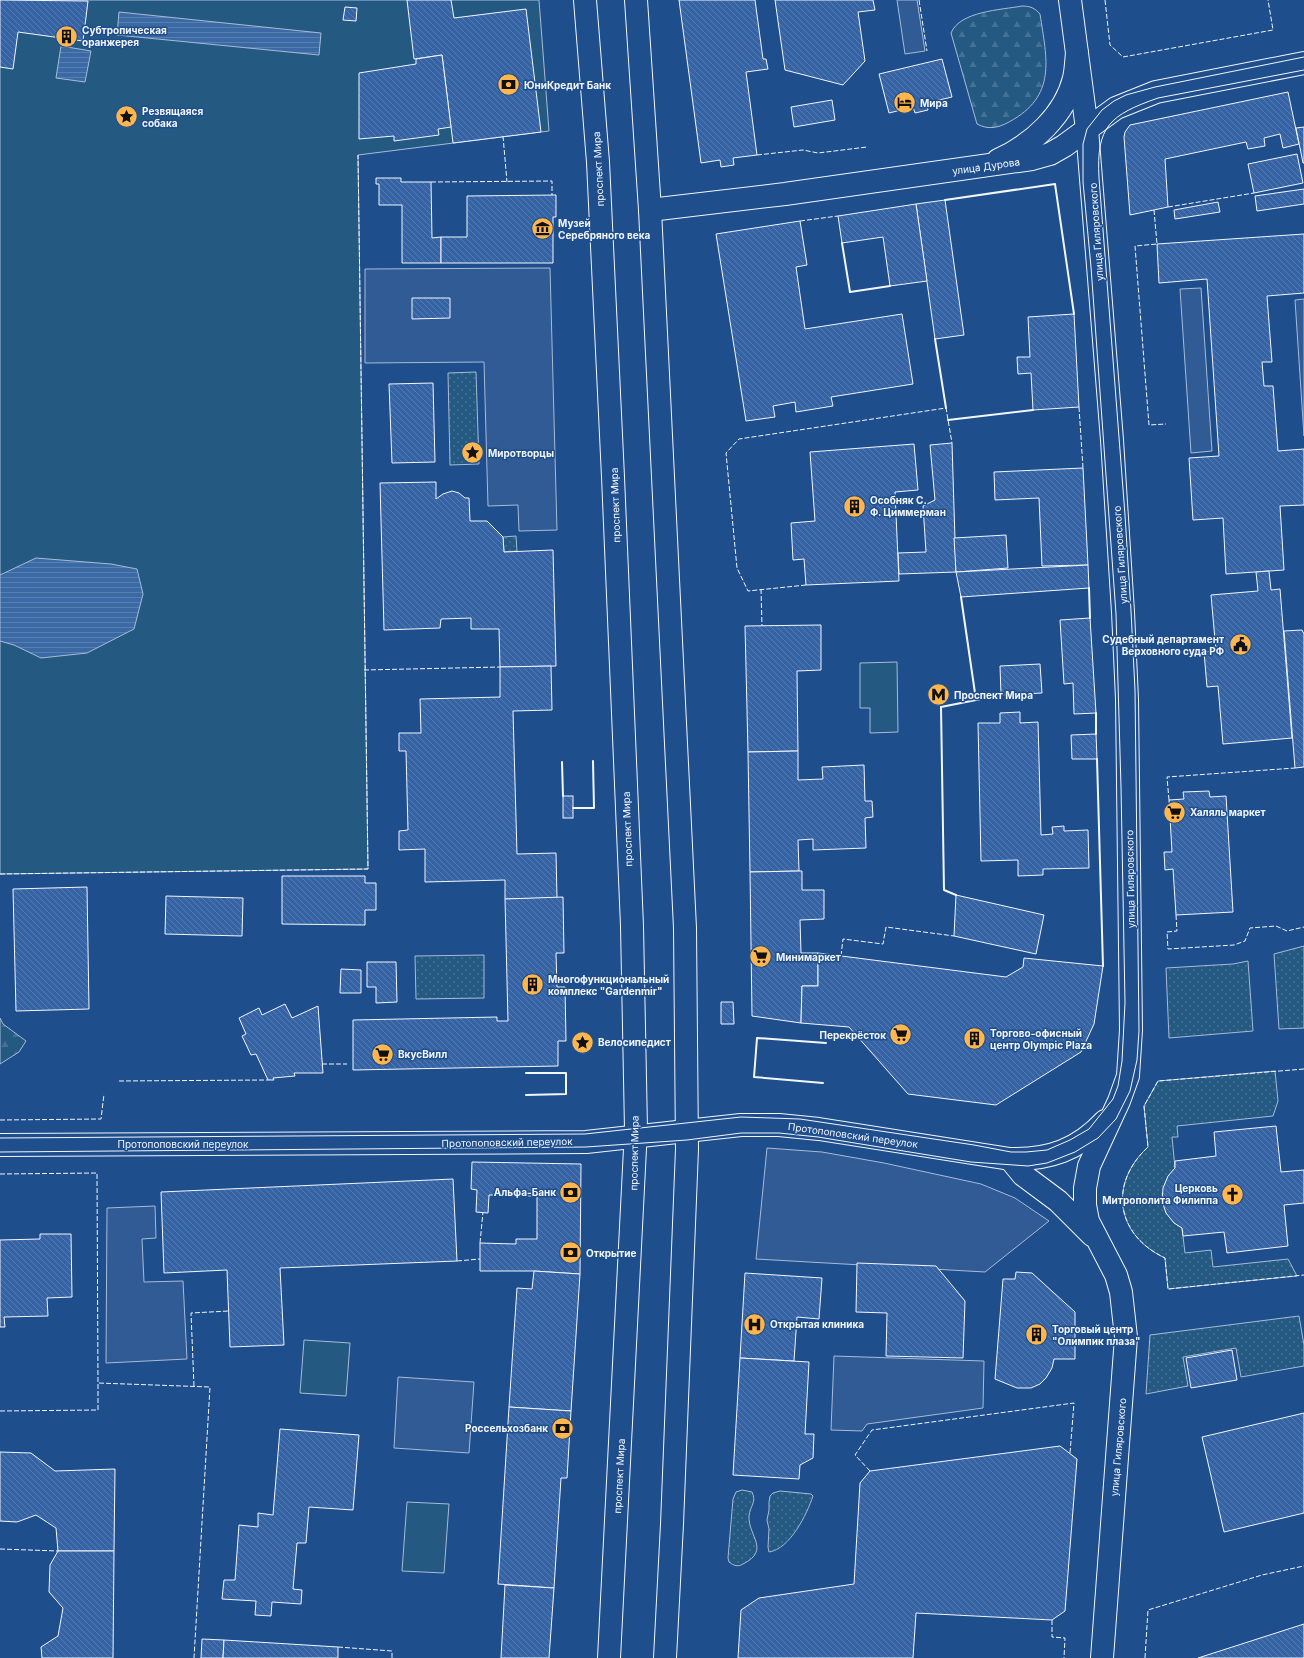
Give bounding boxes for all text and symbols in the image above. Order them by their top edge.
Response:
building icon: Субтропическая оранжерея [54,23,80,49]
place label: Субтропическая оранжерея [82,24,167,48]
bank icon: ЮниКредит Банк [496,72,522,98]
place label: ЮниКредит Банк [524,79,611,91]
hotel icon: Мира [891,90,917,116]
place label: Мира [920,97,948,109]
place icon: Резвящаяся собака [113,104,139,130]
place label: Резвящаяся собака [142,105,203,129]
street label: проспект Мира [590,131,606,207]
street label: улица Дурова [951,155,1021,177]
street label: улица Гиляровского [1087,182,1105,282]
museum icon: Музей Серебряного века [529,216,555,242]
place label: Музей Серебряного века [558,217,650,241]
place icon: Миротворцы [460,440,486,466]
place label: Миротворцы [488,447,554,459]
street label: проспект Мира [608,467,622,543]
building icon: Особняк С. Ф. Циммерман [842,493,868,519]
place label: Особняк С. Ф. Циммерман [870,494,946,518]
street label: улица Гиляровского [1111,505,1129,605]
public building icon: Судебный департамент Верховного суда РФ [1227,632,1253,658]
place label: Судебный департамент Верховного суда РФ [1102,633,1224,658]
metro station icon: Проспект Мира [925,682,951,708]
place label: Проспект Мира [954,689,1033,701]
street label: проспект Мира [620,791,634,867]
supermarket icon: Халяль маркет [1162,799,1188,825]
place label: Халяль маркет [1190,806,1266,818]
street label: улица Гиляровского [1123,830,1137,928]
supermarket icon: Минимаркет [747,944,773,970]
place label: Минимаркет [776,951,841,963]
building icon: Многофункциональный комплекс "Gardenmir" [519,972,545,998]
place label: Многофункциональный комплекс "Gardenmir" [548,973,669,997]
supermarket icon: Перекрёсток [888,1022,914,1048]
building icon: Торгово-офисный центр Olympic Plaza [961,1026,987,1052]
place label: Торгово-офисный центр Olympic Plaza [990,1027,1092,1052]
place icon: Велосипедист [570,1029,596,1055]
place label: Перекрёсток [820,1029,886,1041]
place label: Велосипедист [598,1036,671,1048]
supermarket icon: ВкусВилл [370,1041,396,1067]
place label: ВкусВилл [398,1048,447,1061]
street label: проспект Мира [627,1115,641,1191]
street label: Протопоповский переулок [787,1120,919,1150]
street label: Протопоповский переулок [441,1135,573,1149]
street label: Протопоповский переулок [117,1138,249,1150]
bank icon: Альфа-Банк [558,1179,584,1205]
church icon: Церковь Митрополита Филиппа [1220,1181,1246,1207]
place label: Церковь Митрополита Филиппа [1102,1182,1218,1206]
place label: Альфа-Банк [494,1186,556,1198]
bank icon: Открытие [558,1240,584,1266]
place label: Открытие [586,1247,636,1259]
hospital icon: Открытая клиника [741,1311,767,1337]
place label: Открытая клиника [770,1318,864,1330]
building icon: Торговый центр "Олимпик плаза" [1024,1322,1050,1348]
place label: Торговый центр "Олимпик плаза" [1052,1323,1140,1347]
street label: улица Гиляровского [1108,1397,1128,1497]
bank icon: Россельхозбанк [550,1415,576,1441]
place label: Россельхозбанк [465,1422,548,1434]
street label: проспект Мира [611,1438,627,1514]

